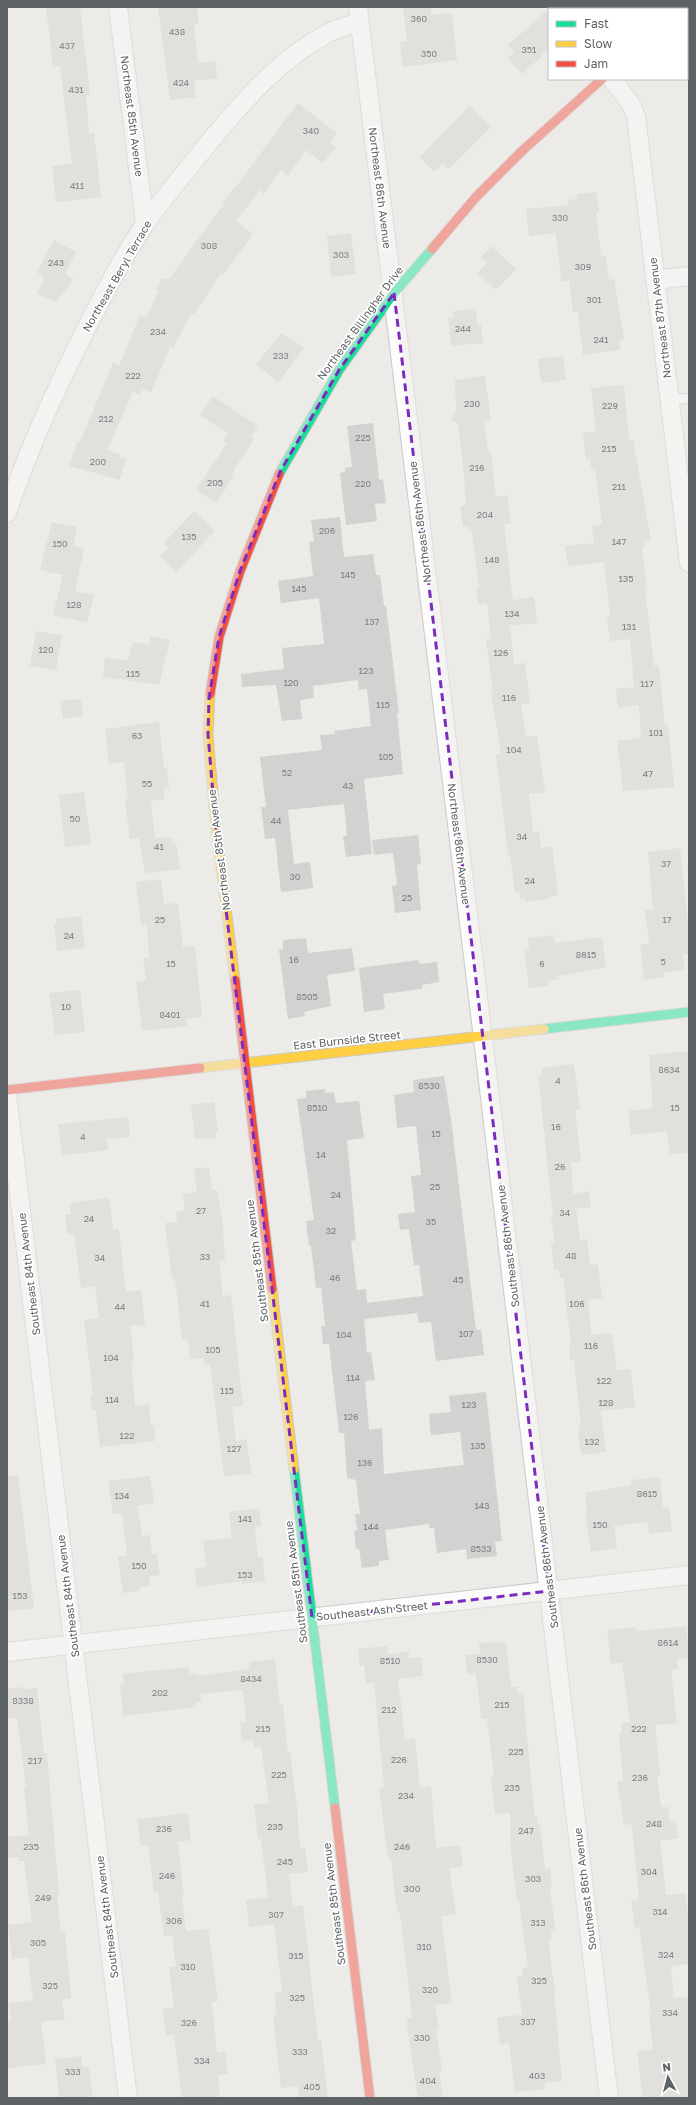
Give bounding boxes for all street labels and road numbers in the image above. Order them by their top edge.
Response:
street label: Northeast 85th Avenue [119,55,146,177]
street label: Northeast 86th Avenue [367,126,394,249]
street label: Northeast Beryl Terrace [79,218,154,334]
street label: Northeast 87th Avenue [646,257,673,379]
street label: Northeast Billingher Drive [314,263,405,382]
street label: Northeast 86th Avenue [406,461,433,584]
street label: Northeast 86th Avenue [446,782,473,905]
street label: Northeast 85th Avenue [205,789,232,911]
street label: East Burnside Street [293,1027,401,1052]
street label: Southeast 86th Avenue [494,1184,521,1308]
street label: Southeast 85th Avenue [243,1199,270,1323]
street label: Southeast 84th Avenue [15,1212,42,1336]
street label: Southeast 86th Avenue [533,1505,560,1629]
street label: Southeast 85th Avenue [282,1520,309,1644]
street label: Southeast 84th Avenue [54,1534,81,1658]
street label: Southeast Ash Street [315,1598,428,1623]
street label: Southeast 86th Avenue [571,1827,598,1951]
street label: Southeast 85th Avenue [320,1842,347,1966]
street label: Southeast 84th Avenue [93,1855,120,1979]

